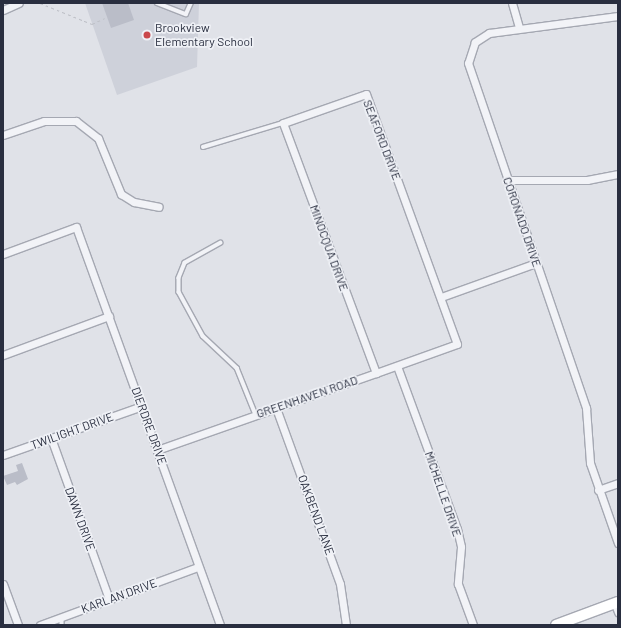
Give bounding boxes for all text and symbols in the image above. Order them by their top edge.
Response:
place label: Brookview Elementary School [155,21,253,49]
marker: Brookview Elementary School [142,30,152,40]
street label: SEAFORD DRIVE [360,98,404,182]
street label: CORONADO DRIVE [500,175,544,269]
street label: MINOCQUA DRIVE [307,203,351,293]
street label: GREENHAVEN ROAD [254,373,360,421]
street label: DIERDRE DRIVE [128,385,170,467]
street label: TWILIGHT DRIVE [29,409,115,453]
street label: MICHELLE DRIVE [422,449,464,539]
street label: OAKBEND LANE [295,473,337,557]
street label: DAWN DRIVE [62,485,98,553]
street label: KARLAN DRIVE [79,576,159,616]

